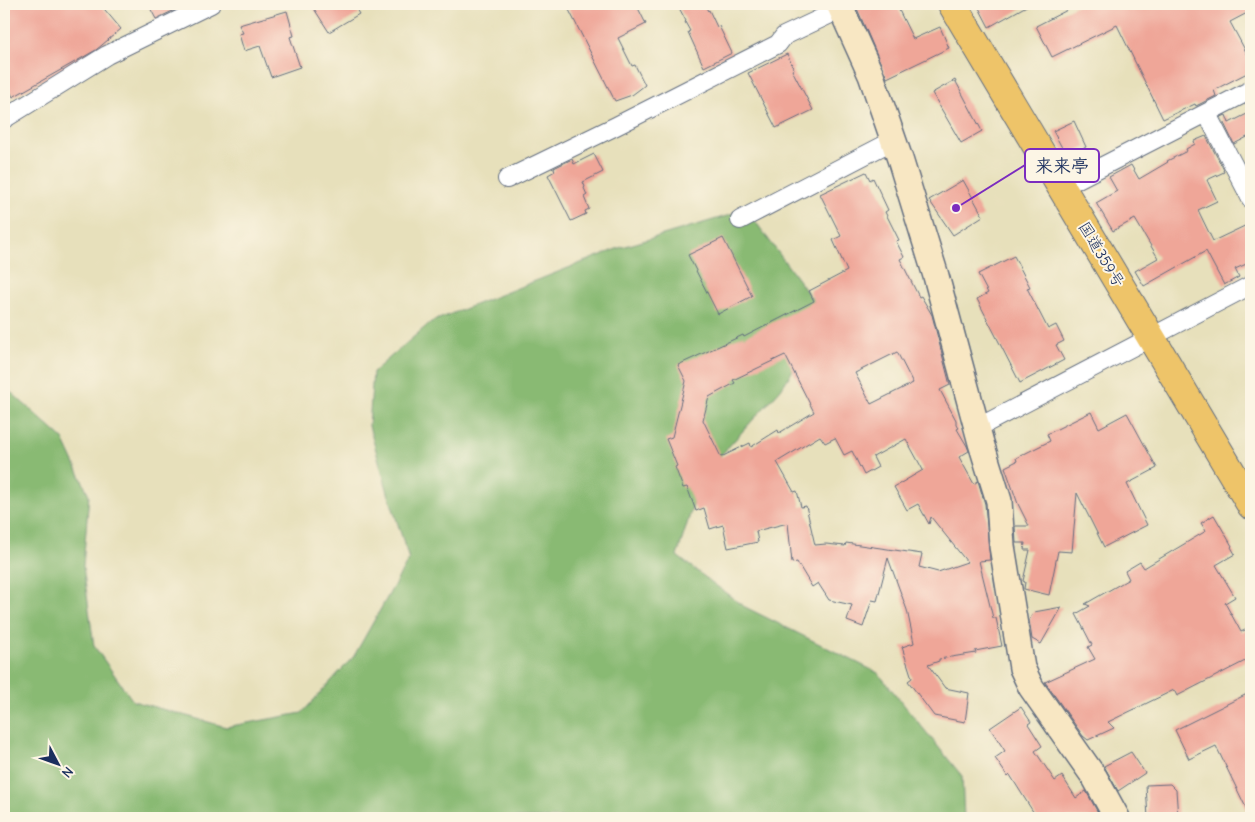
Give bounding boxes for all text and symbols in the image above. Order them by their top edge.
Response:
callout: 来来亭 [1025,149,1099,182]
text: 来来亭 [1035,156,1089,177]
street label: 国道359号 [1075,218,1128,291]
north arrow [32,740,82,790]
text: N [58,763,77,781]

